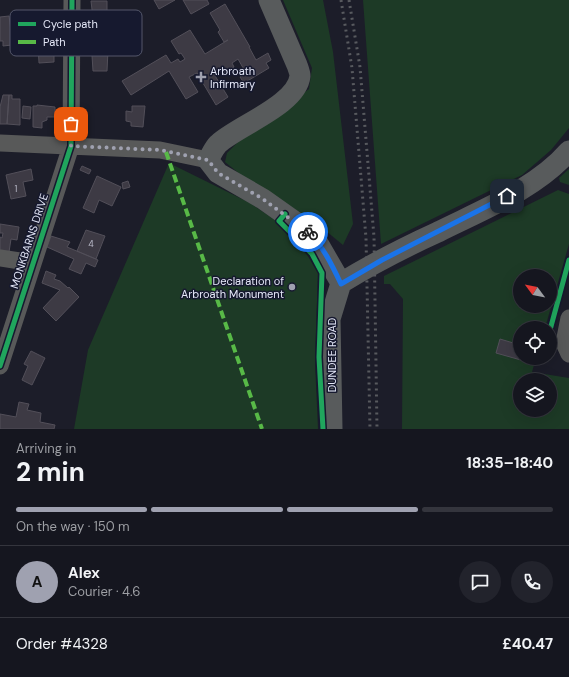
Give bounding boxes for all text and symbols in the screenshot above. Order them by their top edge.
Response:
legend [10,10,142,56]
text: Cycle path [43,17,98,31]
text: Path [43,35,66,49]
place label: Arbroath Infirmary [210,64,255,91]
marker: Arbroath Infirmary [195,71,207,83]
pin [54,107,88,141]
icon: bag [60,113,82,135]
pin [490,179,524,213]
house number: 1 [15,183,18,195]
icon: home [496,185,518,207]
street label: MONKBARNS DRIVE [7,192,51,290]
courier [288,212,328,252]
icon: bike [297,221,319,243]
house number: 4 [88,238,94,250]
north arrow [513,269,557,313]
map controls [513,269,557,417]
place label: Declaration of Arbroath Monument [181,274,284,301]
marker: Declaration of Arbroath Monument [287,282,297,292]
street label: DUNDEE ROAD [325,317,339,392]
button: locate [513,321,557,365]
button: layers [513,373,557,417]
text: Arriving in [16,440,76,457]
text: 18:35–18:40 [466,453,553,473]
text: 2 min [16,455,85,489]
text: On the way · 150 m [16,518,130,535]
button: chat [459,561,501,603]
button: phone [511,561,553,603]
text: Alex [68,563,100,583]
text: A [32,572,42,592]
text: Courier · 4.6 [68,583,140,600]
text: Order #4328 [16,634,108,654]
text: £40.47 [502,634,553,654]

